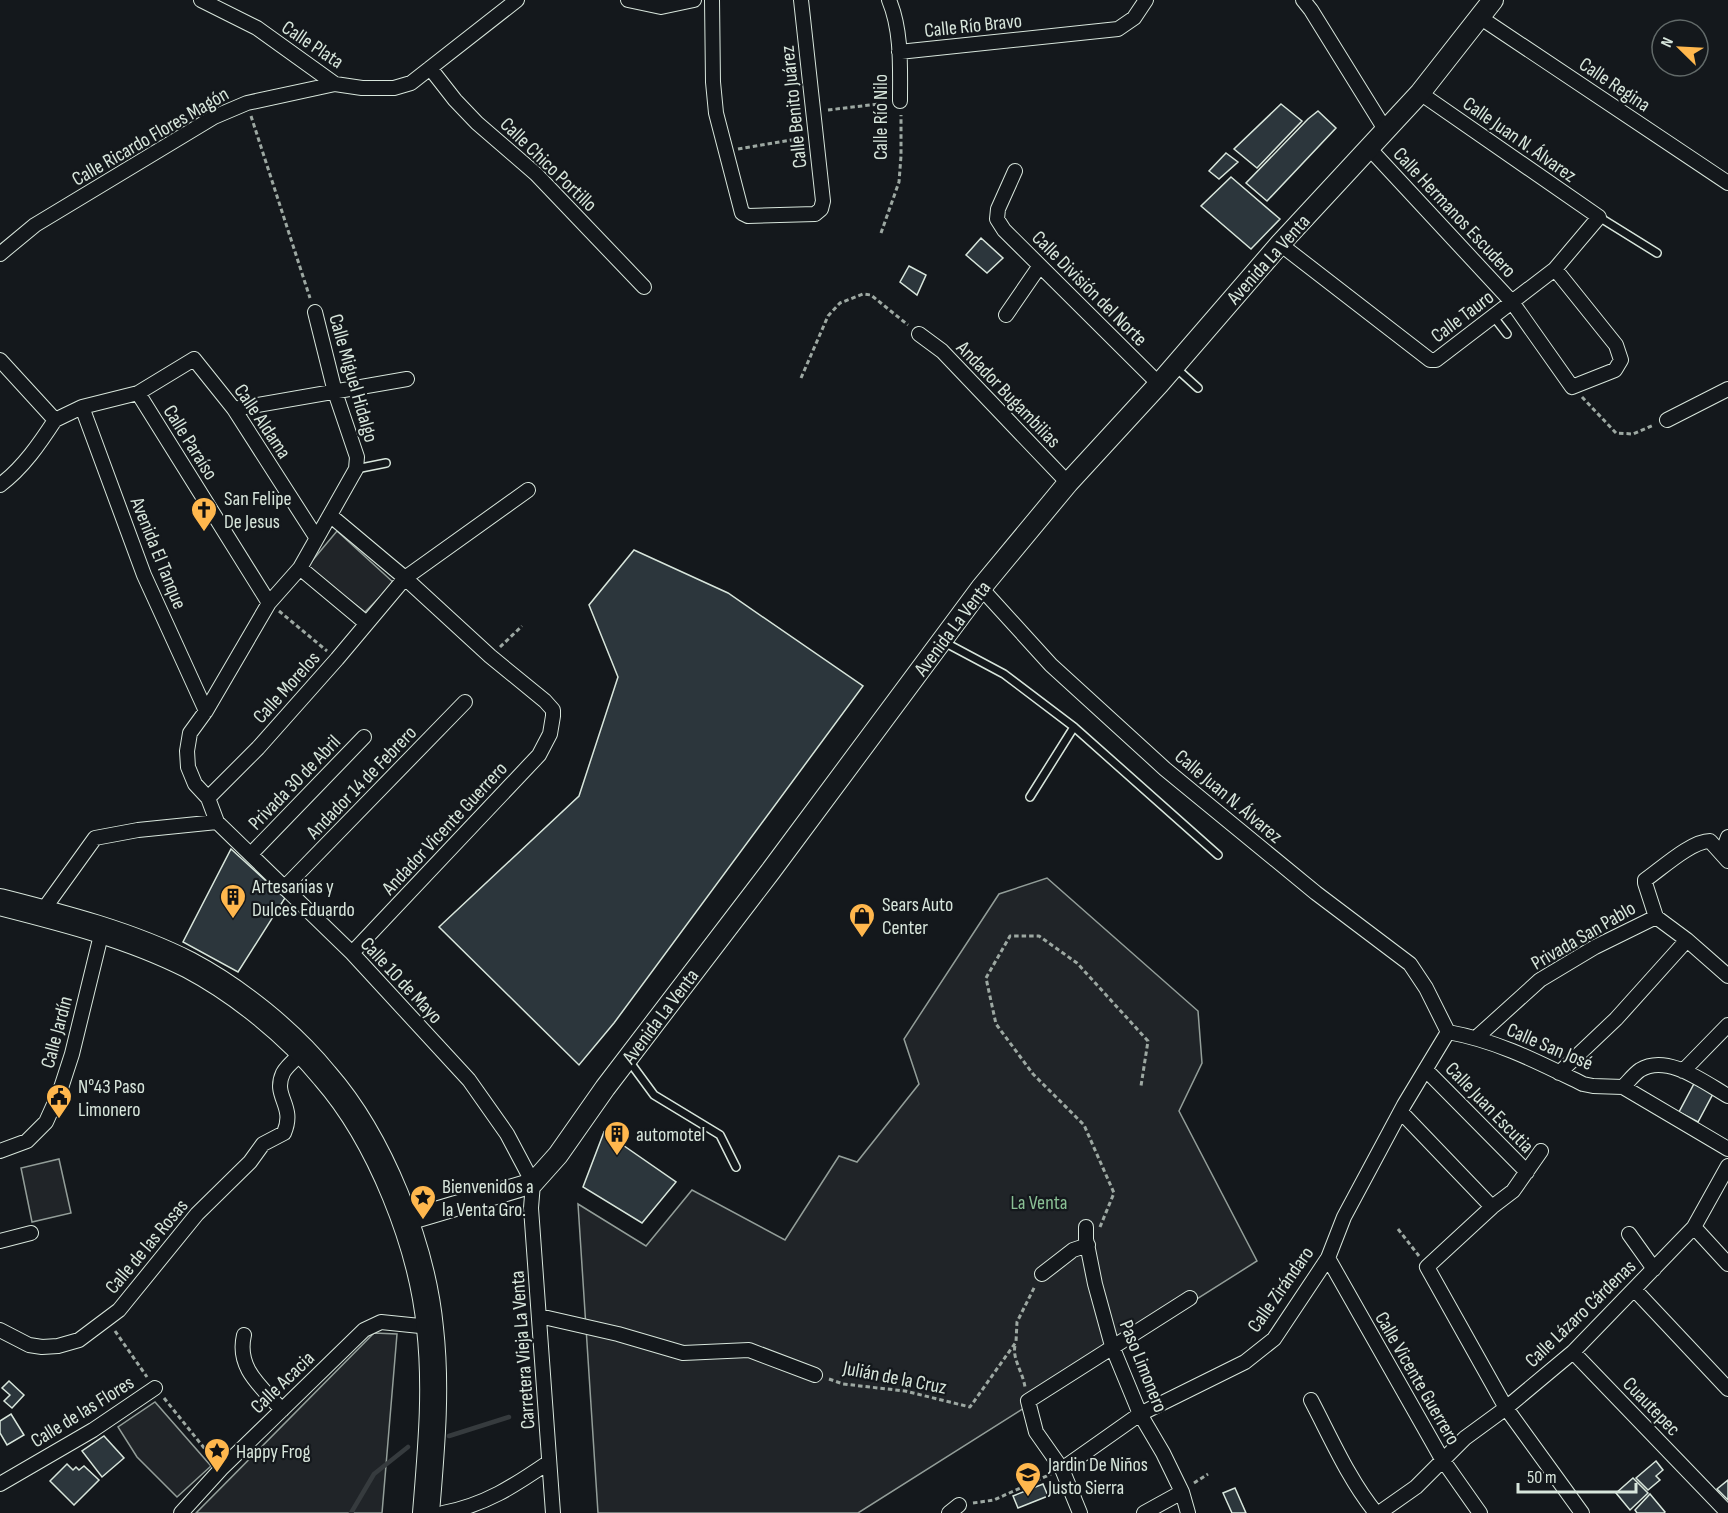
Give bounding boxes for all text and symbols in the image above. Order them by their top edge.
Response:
street label: Calle Río Bravo [923,9,1023,43]
street label: Calle Plata [277,16,348,74]
north arrow [1650,18,1710,78]
text: N [1657,35,1678,50]
street label: Calle Benito Juárez [776,44,812,169]
street label: Calle Regina [1574,52,1655,117]
street label: Calle Río Nilo [869,74,893,160]
street label: Calle Ricardo Flores Magón [68,82,233,192]
street label: Calle Juan N. Álvarez [1458,92,1581,188]
street label: Calle Chico Portillo [495,113,602,217]
street label: Calle Hermanos Escudero [1388,143,1521,283]
street label: Avenida La Venta [1222,210,1315,310]
street label: Calle División del Norte [1027,226,1152,351]
street label: Calle Tauro [1427,285,1499,348]
street label: Calle Miguel Hidalgo [323,311,383,445]
street label: Andador Bugambilias [951,336,1065,453]
street label: Calle Aldama [229,380,296,463]
street label: Calle Paraíso [158,401,223,484]
place label: San Felipe De Jesus [224,487,292,534]
street label: Avenida El Tanque [124,493,191,613]
church icon: San Felipe De Jesus [189,495,219,533]
street label: Avenida La Venta [909,576,996,682]
street label: Calle Morelos [248,647,325,729]
street label: Andador 14 de Febrero [301,721,422,845]
street label: Privada 30 de Abril [244,730,346,835]
street label: Calle Juan N. Álvarez [1170,745,1287,849]
street label: Andador Vicente Guerrero [376,757,512,901]
place label: Artesanias y Dulces Eduardo [251,875,355,922]
building icon: Artesanias y Dulces Eduardo [218,882,248,920]
place label: Sears Auto Center [882,893,953,940]
street label: Privada San Pablo [1527,896,1640,975]
shop icon: Sears Auto Center [847,901,877,939]
street label: Calle 10 de Mayo [355,932,447,1029]
street label: Avenida La Venta [617,964,704,1070]
street label: Calle Jardín [36,994,78,1071]
street label: Calle San José [1503,1018,1596,1076]
street label: Calle Juan Escutia [1440,1057,1539,1158]
place label: N°43 Paso Limonero [78,1075,145,1122]
public building icon: N°43 Paso Limonero [44,1082,74,1120]
building icon: automotel [602,1119,632,1157]
place label: automotel [636,1123,705,1147]
place label: Bienvenidos a la Venta Gro. [442,1175,534,1222]
place icon: Bienvenidos a la Venta Gro. [408,1183,438,1221]
park label: La Venta [1010,1191,1068,1215]
street label: Calle de las Rosas [100,1194,193,1299]
street label: Calle Zirándaro [1243,1242,1319,1337]
street label: Calle Lázaro Cárdenas [1520,1255,1641,1373]
street label: Carretera Vieja La Venta [505,1270,541,1430]
street label: Calle Vicente Guerrero [1369,1308,1465,1449]
street label: Paso Limonero [1114,1317,1172,1416]
street label: Calle Acacia [246,1347,320,1419]
street label: Julián de la Cruz [840,1356,949,1400]
street label: Calle de las Flores [26,1371,139,1453]
street label: Cuautepec [1618,1372,1685,1441]
place icon: Happy Frog [202,1436,232,1474]
place label: Happy Frog [236,1440,310,1464]
place label: Jardin De Niños Justo Sierra [1047,1453,1148,1500]
scale bar [1518,1456,1636,1494]
school or university icon: Jardin De Niños Justo Sierra [1013,1460,1043,1498]
text: 50 m [1527,1467,1557,1488]

